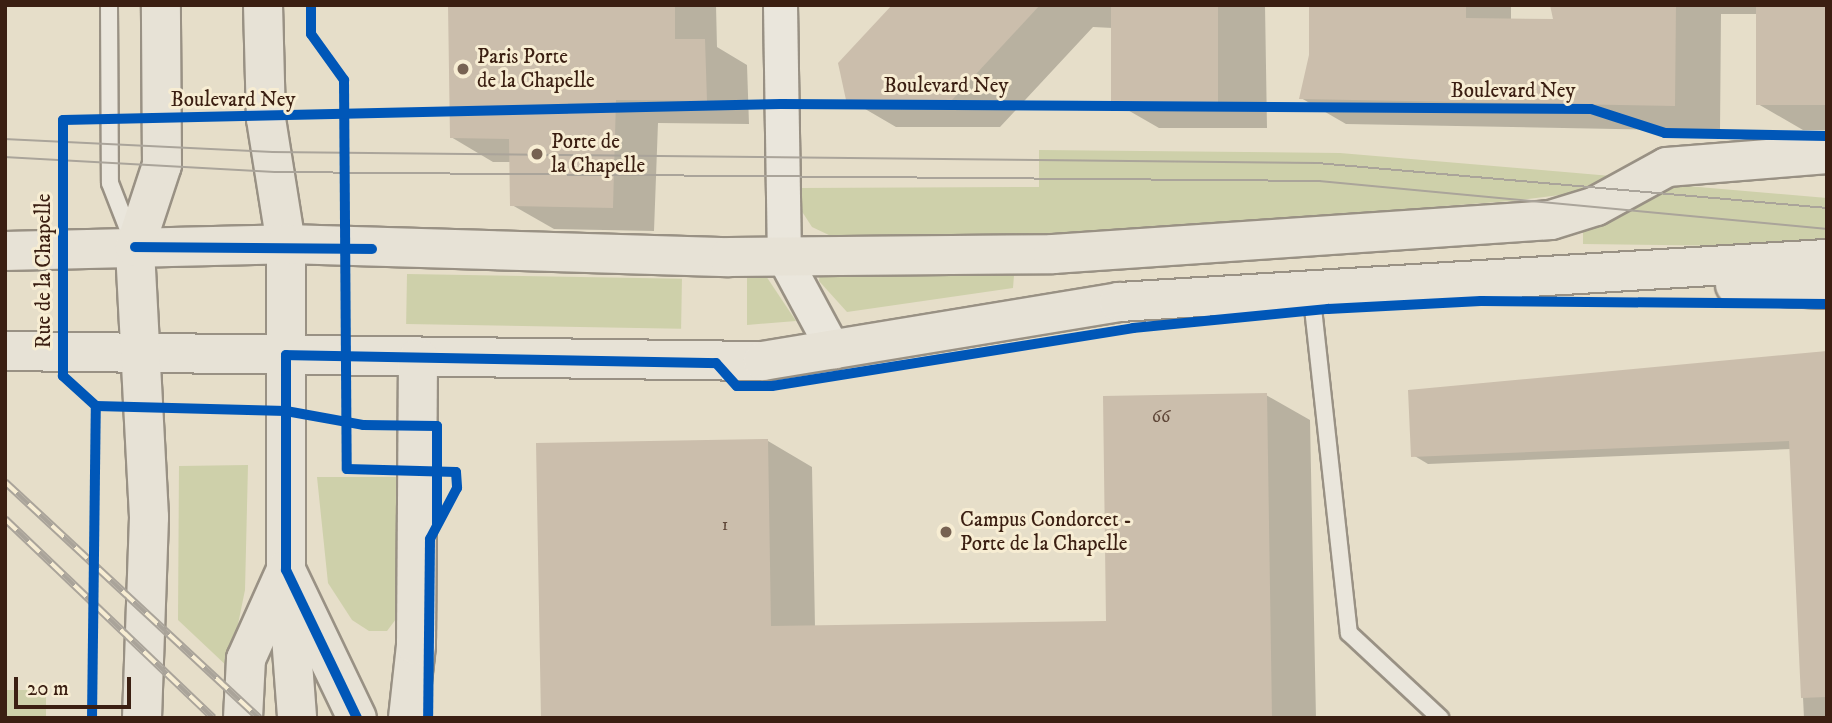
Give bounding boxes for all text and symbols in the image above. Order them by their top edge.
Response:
place label: Paris Porte de la Chapelle [477,44,595,94]
marker: Paris Porte de la Chapelle [455,61,471,77]
street label: Boulevard Ney [884,73,1008,99]
street label: Boulevard Ney [1451,78,1575,104]
street label: Boulevard Ney [171,87,295,113]
place label: Porte de la Chapelle [551,129,645,179]
marker: Porte de la Chapelle [529,146,545,162]
street label: Rue de la Chapelle [31,193,57,349]
house number: 66 [1152,406,1170,428]
place label: Campus Condorcet - Porte de la Chapelle [960,507,1132,557]
house number: 1 [722,514,728,536]
marker: Campus Condorcet - Porte de la Chapelle [938,524,954,540]
scale bar [18,664,135,708]
text: 20 m [27,676,69,702]

